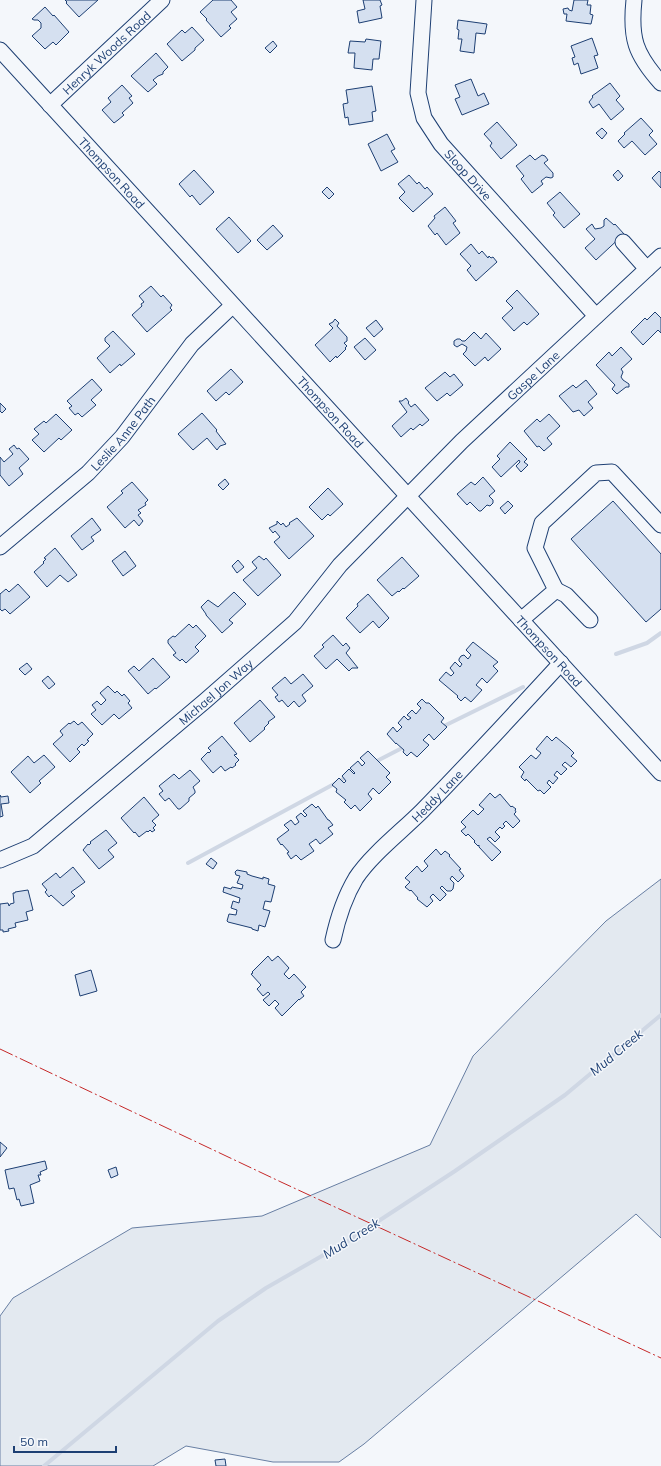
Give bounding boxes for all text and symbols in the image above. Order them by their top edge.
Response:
street label: Henryk Woods Road [59,7,153,97]
street label: Thompson Road [76,134,148,211]
street label: Sloop Drive [442,146,495,203]
street label: Gaspe Lane [504,347,562,403]
street label: Thompson Road [294,373,367,450]
street label: Leslie Anne Path [87,393,158,473]
street label: Thompson Road [513,612,586,690]
street label: Michael Jon Way [175,655,256,728]
street label: Heddy Lane [408,766,465,825]
water label: Mud Creek [586,1025,646,1079]
water label: Mud Creek [320,1214,383,1262]
scale bar [14,1428,116,1454]
text: 50 m [20,1434,48,1449]

